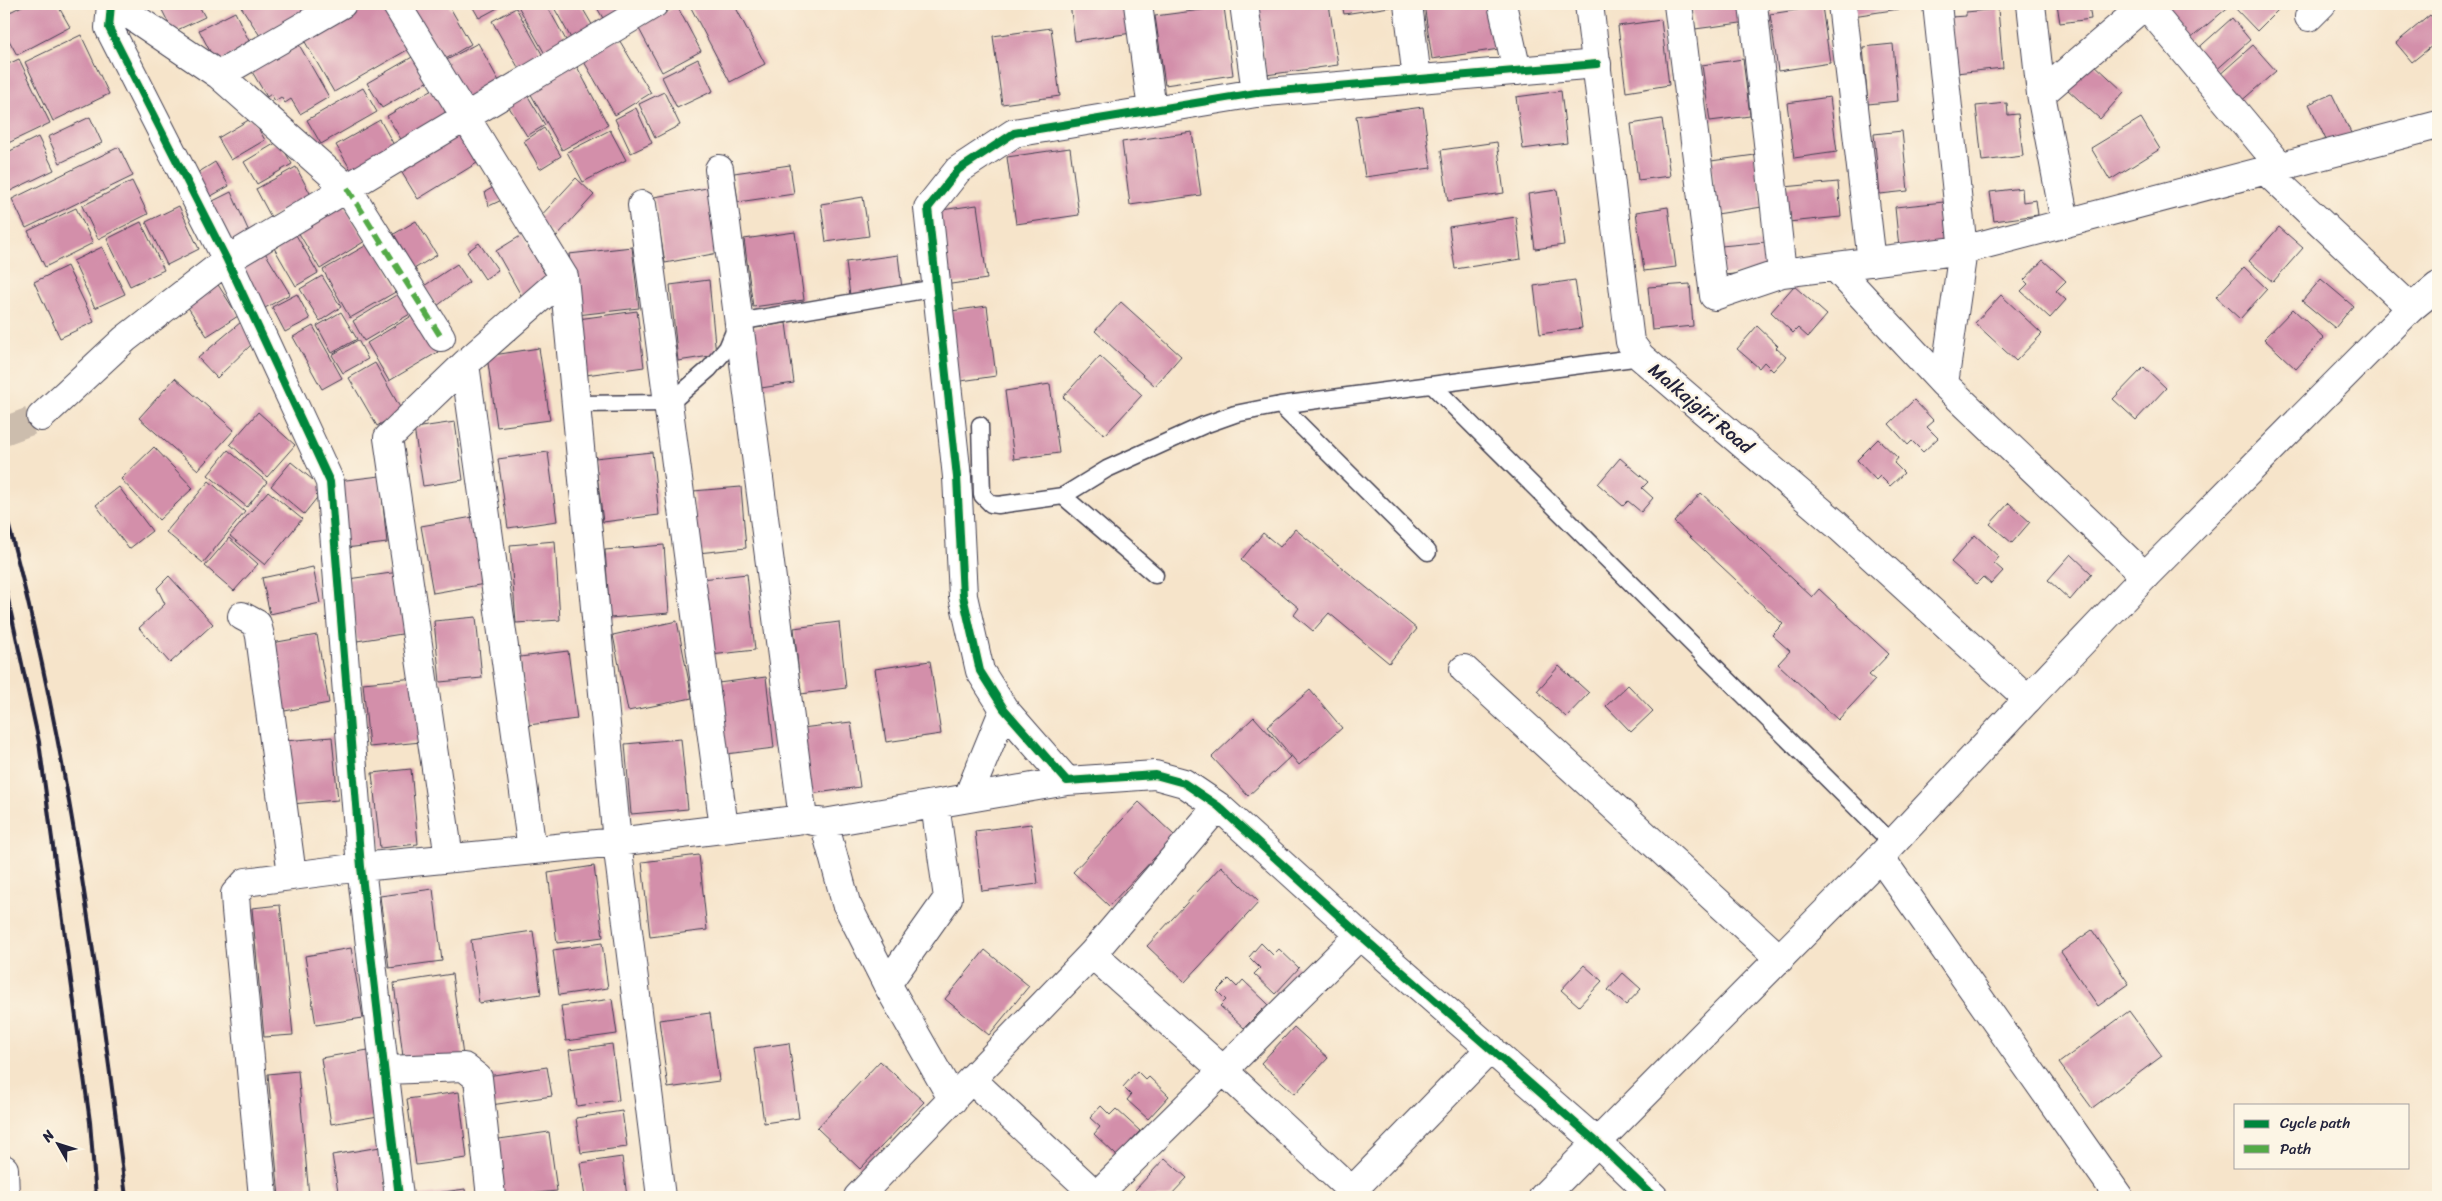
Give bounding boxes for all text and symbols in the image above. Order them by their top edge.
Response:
street label: Malkajgiri Road [1641,354,1763,463]
legend [2234,1104,2410,1168]
text: Cycle path [2280,1110,2351,1136]
north arrow [32,1118,82,1168]
text: N [35,1124,61,1149]
text: Path [2280,1136,2311,1162]

